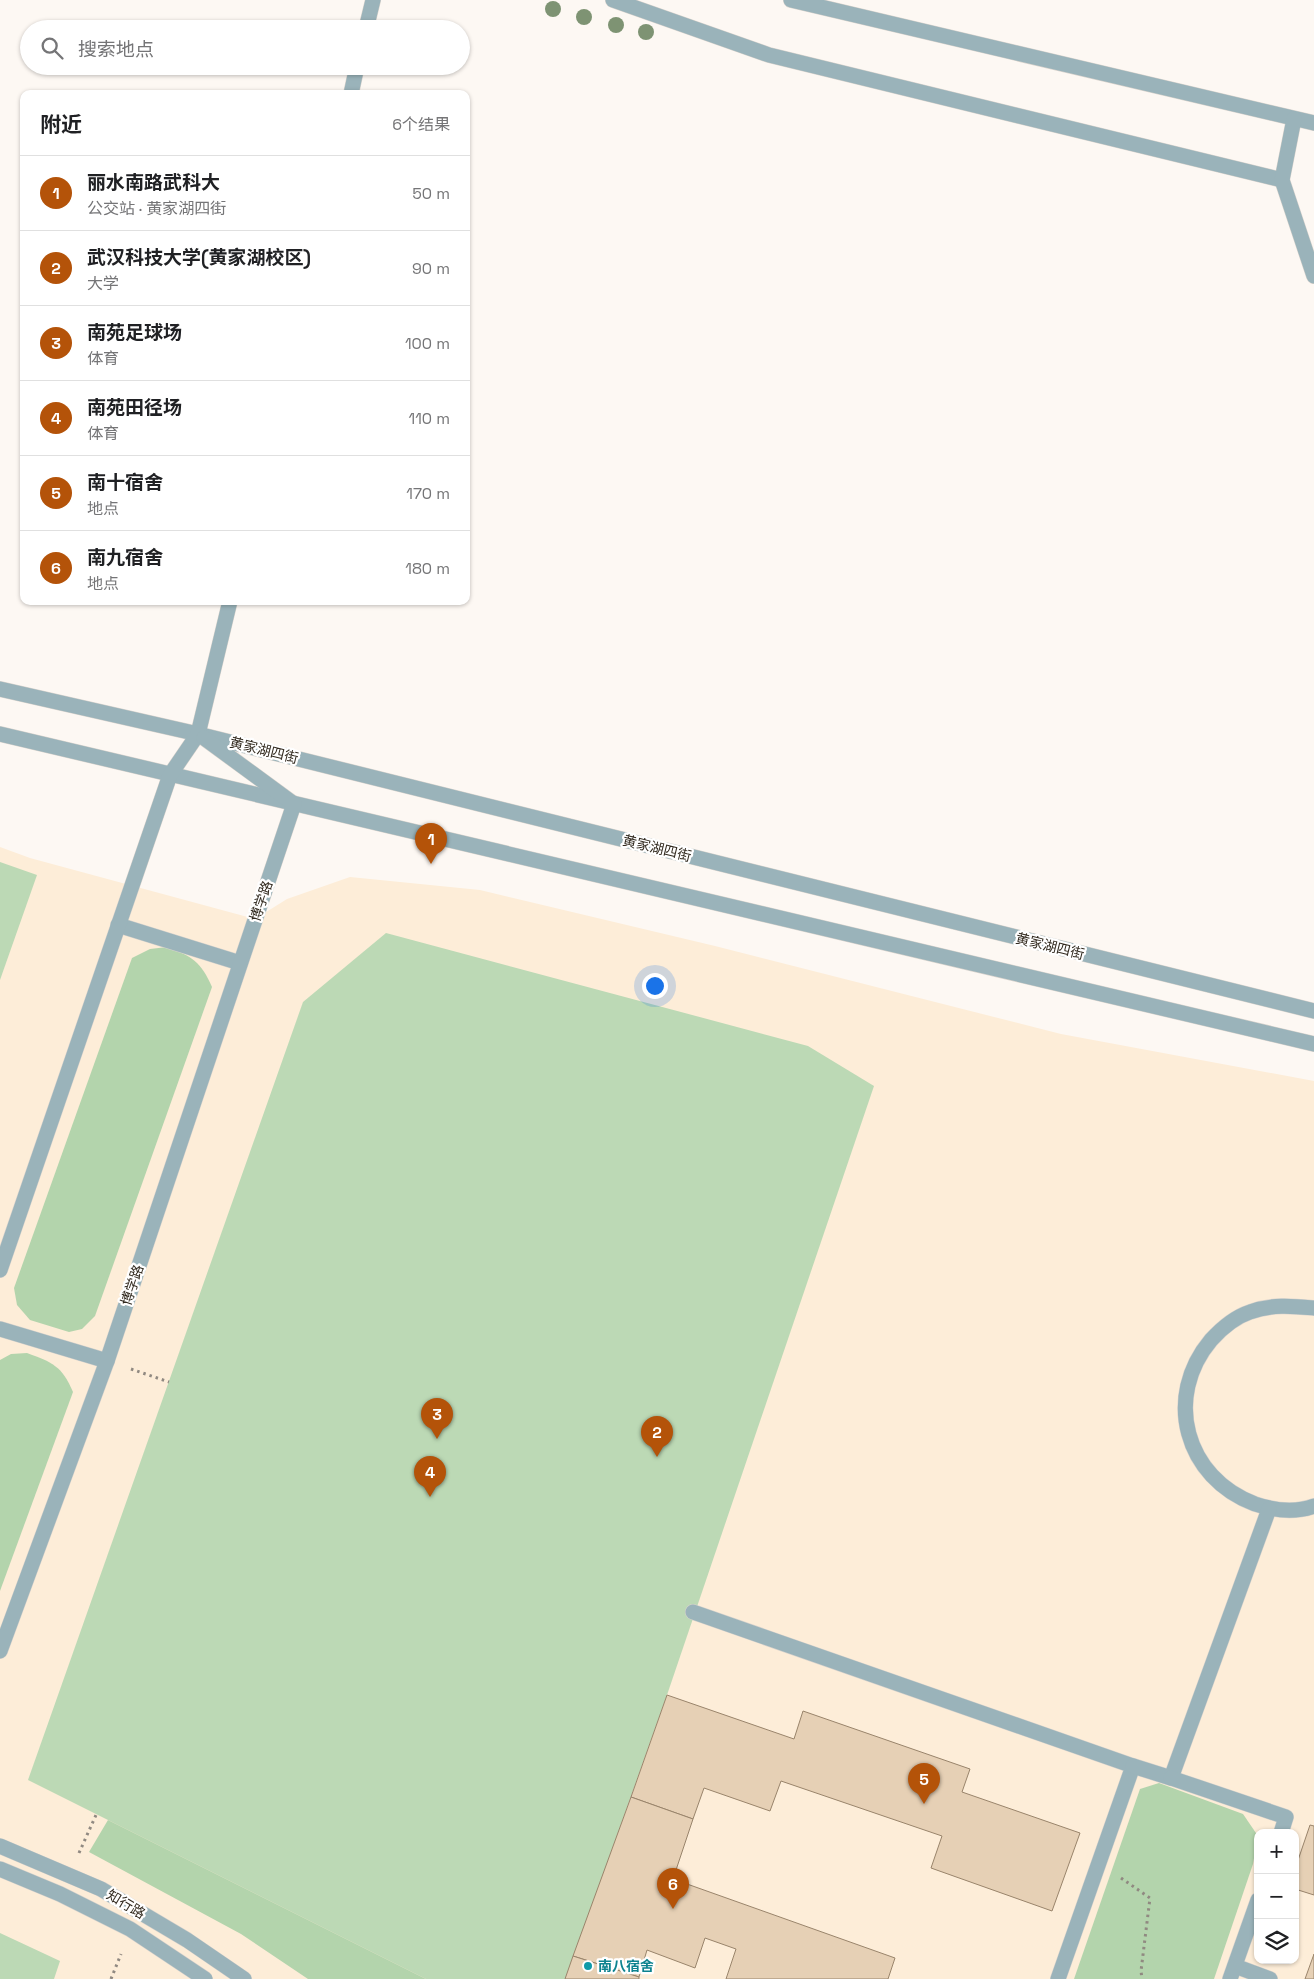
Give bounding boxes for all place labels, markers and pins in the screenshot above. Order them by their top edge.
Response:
pin: 1 [415,823,447,864]
pin: 3 [421,1398,453,1439]
pin: 2 [641,1416,673,1457]
pin: 4 [414,1456,446,1497]
pin: 5 [908,1763,940,1804]
pin: 6 [657,1868,689,1909]
place label: 南八宿舍 [598,1957,654,1975]
marker: 南八宿舍 [582,1960,594,1972]

